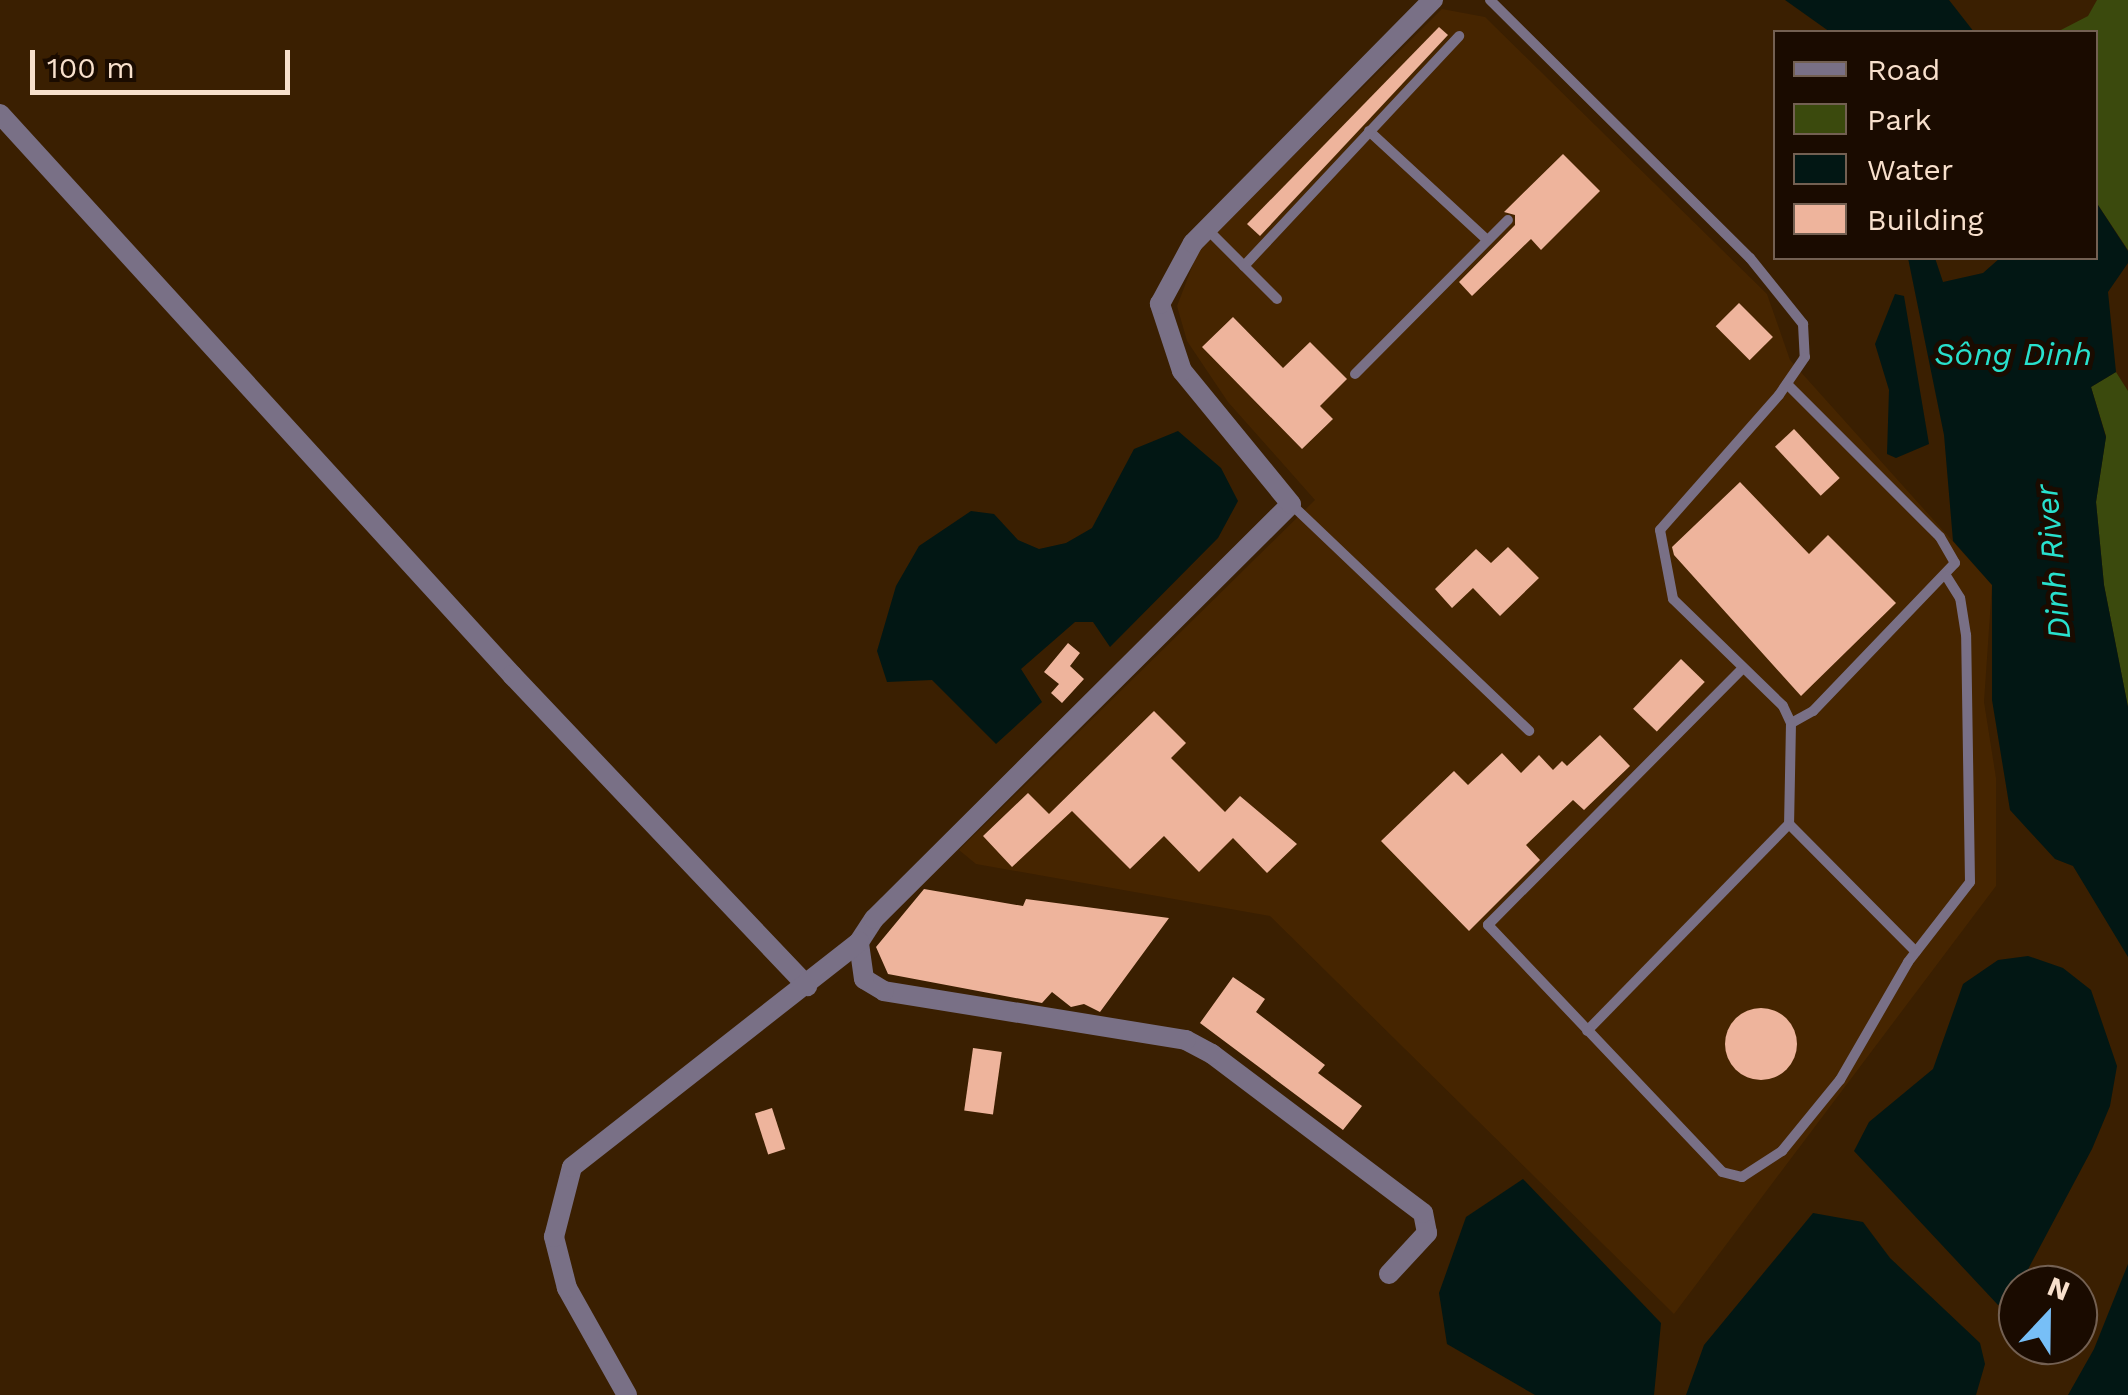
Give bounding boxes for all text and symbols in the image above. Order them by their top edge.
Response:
scale bar [35,30,295,92]
legend [1773,30,2098,260]
text: 100 m [47,50,135,85]
text: Road [1867,52,1940,87]
text: Park [1867,102,1932,137]
text: Water [1867,152,1953,187]
text: Building [1867,202,1984,237]
water label: Sông Dinh [1934,335,2092,373]
water label: Dinh River [2027,483,2079,641]
north arrow [1998,1265,2098,1365]
text: N [2043,1269,2074,1308]

